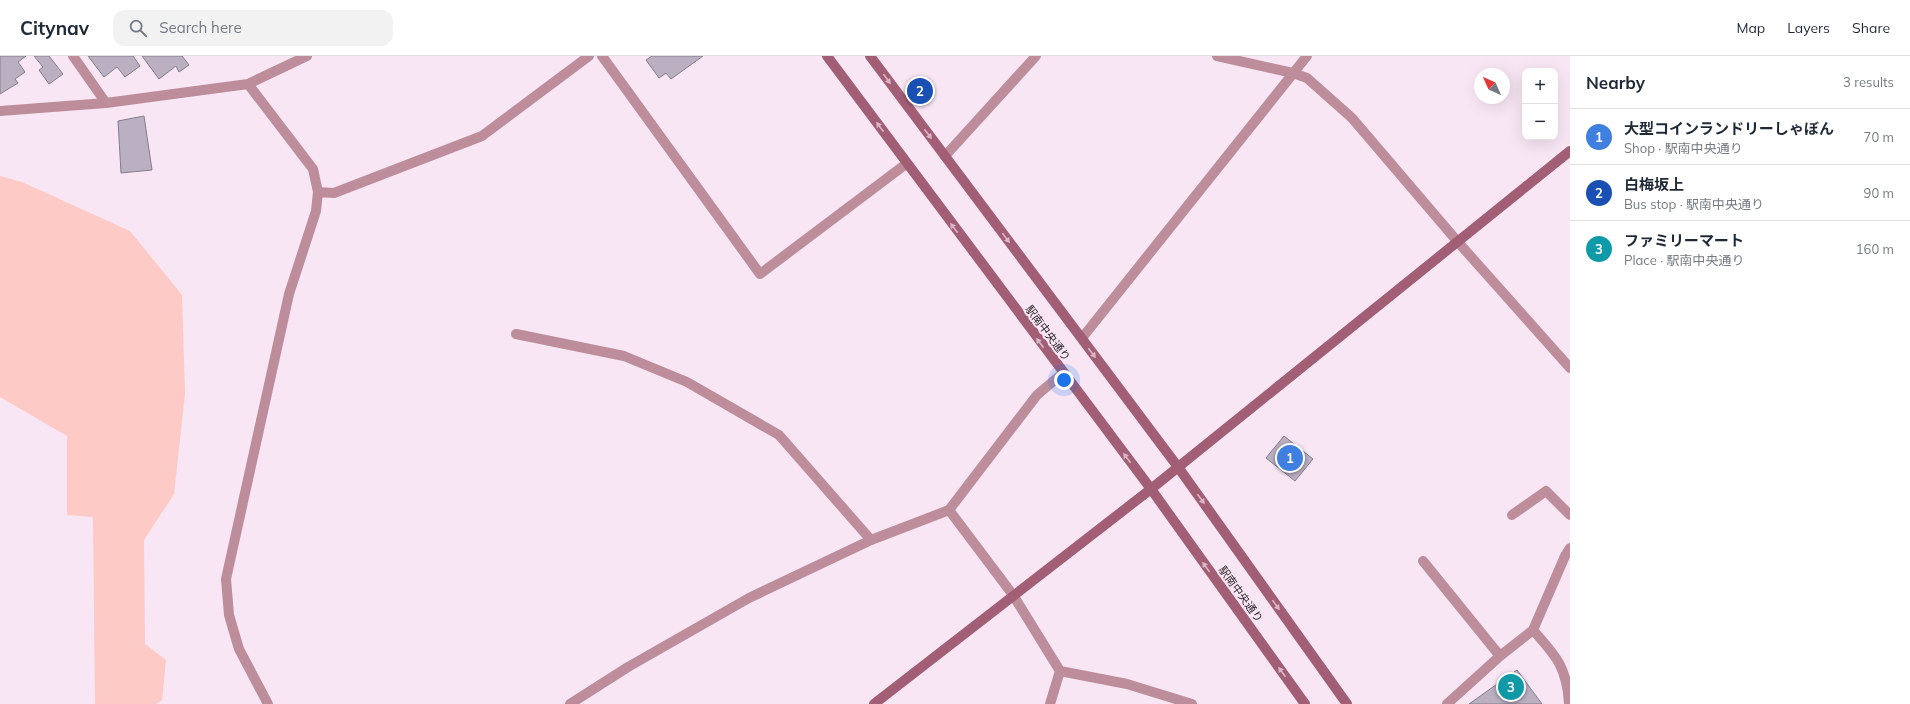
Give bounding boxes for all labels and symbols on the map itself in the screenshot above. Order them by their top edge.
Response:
north arrow [1474,68,1510,104]
one-way arrow [883,74,892,85]
pin: 2 [907,76,933,106]
one-way arrow [875,122,884,133]
one-way arrow [924,128,932,139]
one-way arrow [950,223,958,233]
one-way arrow [1002,232,1010,243]
street label: 駅南中央通り [1023,302,1073,364]
one-way arrow [1037,338,1045,348]
one-way arrow [1088,347,1097,358]
your location [1054,370,1074,390]
pin: 1 [1277,443,1303,473]
one-way arrow [1123,453,1131,463]
one-way arrow [1196,494,1204,504]
one-way arrow [1202,561,1210,572]
street label: 駅南中央通り [1216,563,1266,625]
one-way arrow [1272,599,1280,610]
one-way arrow [1278,667,1286,678]
pin: 3 [1498,672,1524,702]

